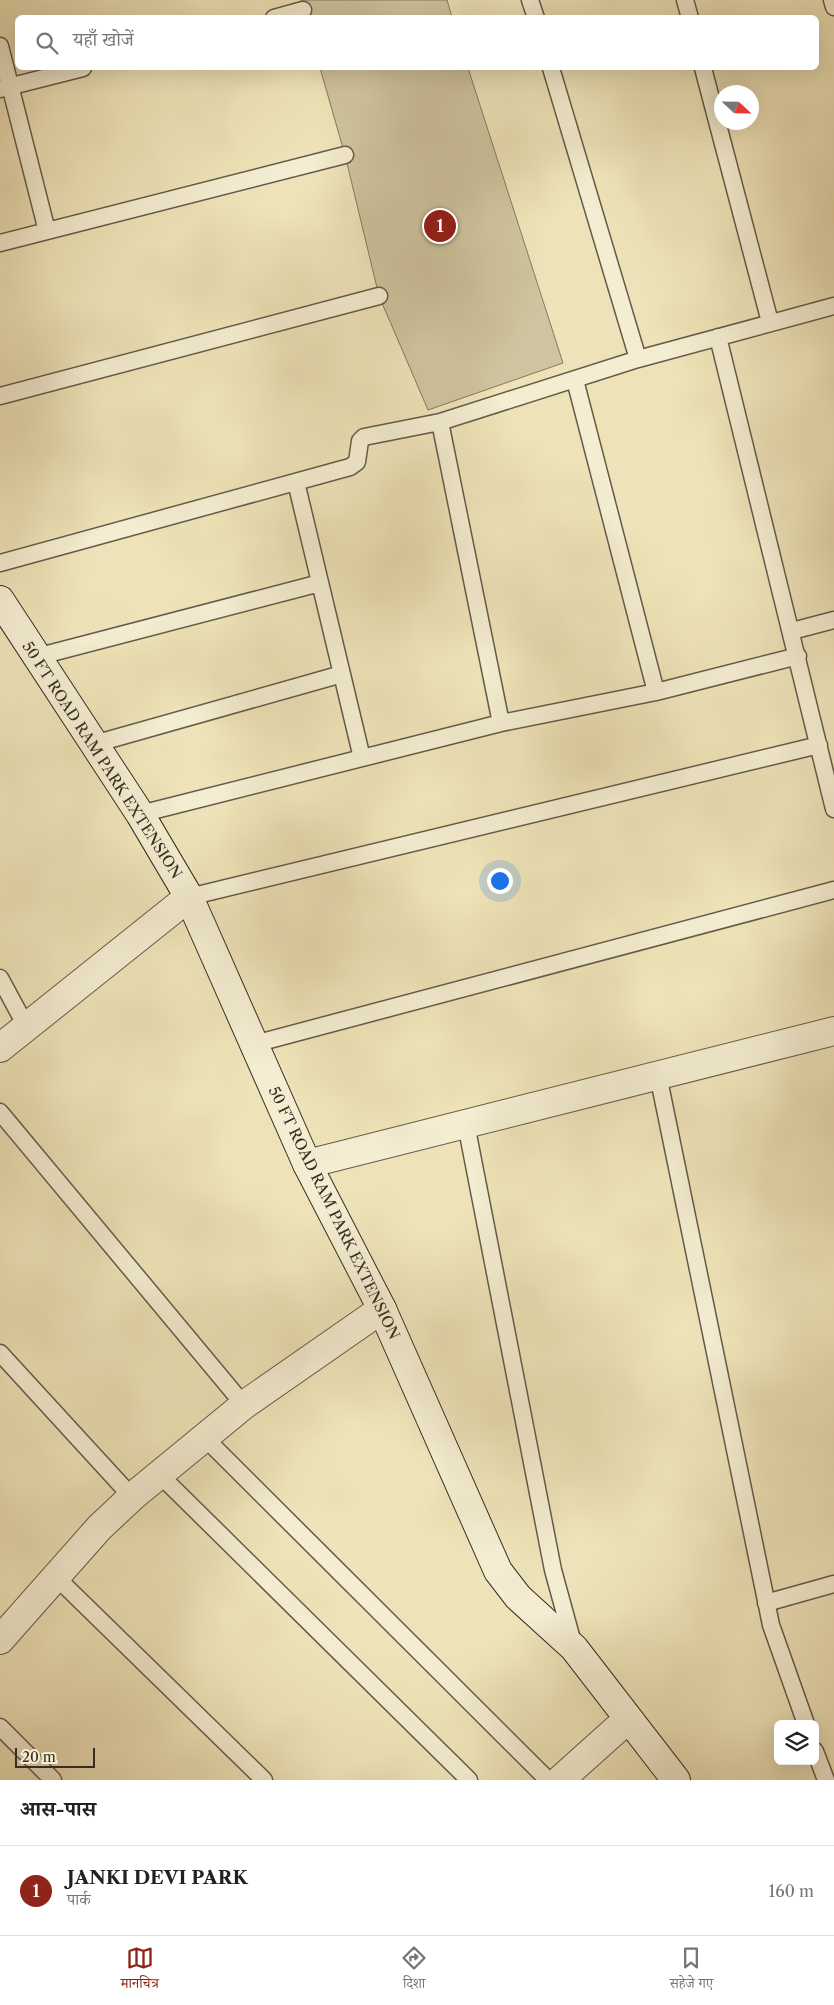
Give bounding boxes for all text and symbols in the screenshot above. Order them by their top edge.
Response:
search box [15,15,819,70]
text: यहाँ खोजें [73,28,134,51]
icon: search [33,29,61,57]
north arrow [714,85,759,130]
pin: 1 [424,207,456,245]
street label: 50 FT ROAD RAM PARK EXTENSION [18,637,186,882]
your location [487,868,513,894]
street label: 50 FT ROAD RAM PARK EXTENSION [265,1083,404,1342]
map controls [774,1720,819,1765]
button: layers [774,1720,819,1765]
scale bar [15,1745,95,1768]
text: 20 m [22,1748,56,1766]
text: आस-पास [20,1796,96,1821]
text: JANKI DEVI PARK [67,1866,248,1889]
text: 1 [32,1881,40,1901]
text: 160 m [769,1881,814,1901]
text: पार्क [67,1889,91,1909]
tab: मानचित्र [121,1944,159,1997]
tab: दिशा [400,1944,428,1997]
tab: सहेजे गए [670,1944,713,1997]

